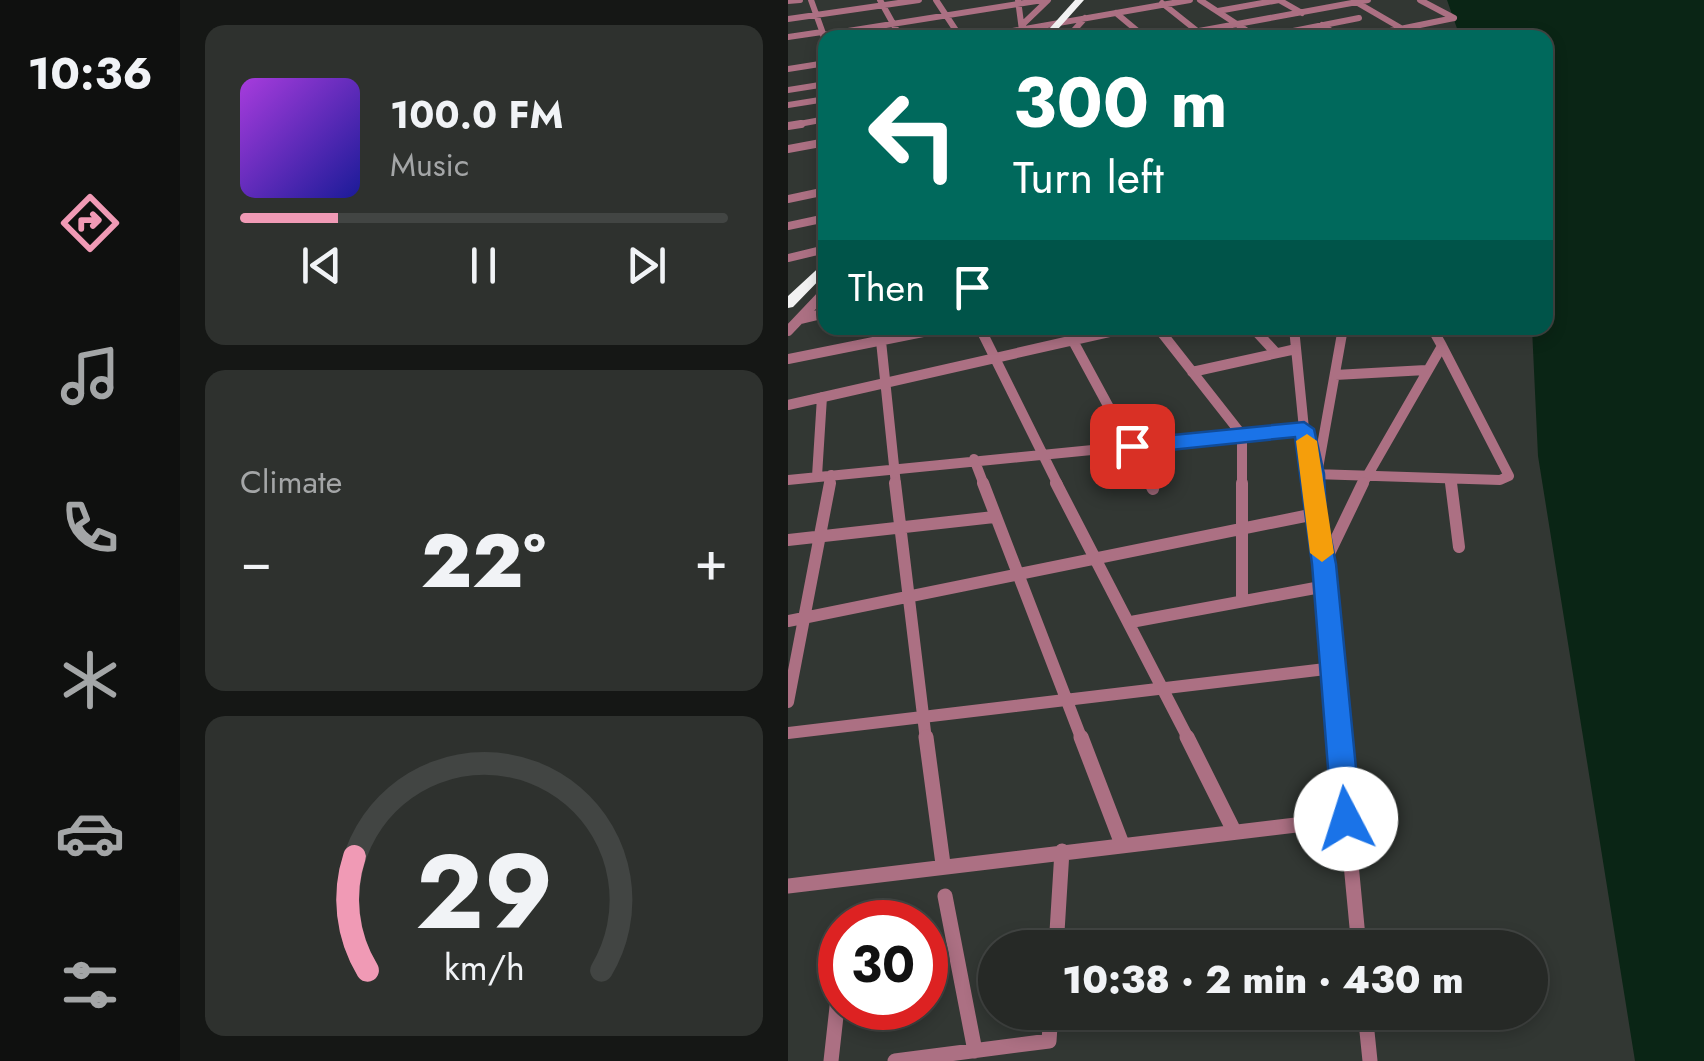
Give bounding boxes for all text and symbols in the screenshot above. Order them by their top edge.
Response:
text: 10:36 [27,41,153,106]
text: 300 m [1013,52,1228,153]
icon: left [848,70,978,200]
text: 100.0 FM [390,87,563,142]
text: Music [390,142,469,188]
text: Turn left [1013,145,1164,210]
icon: directions [55,188,125,258]
icon: previous [294,238,349,293]
icon: pause [456,238,511,293]
icon: next [619,238,674,293]
text: Then [848,260,925,315]
icon: arrive [945,260,1000,315]
icon: music [55,341,125,411]
pin [1090,404,1175,489]
icon: arrive [1105,419,1160,474]
text: Climate [240,459,342,505]
icon: phone [55,493,125,563]
text: 22° [421,507,546,615]
text: − [240,521,272,601]
text: + [694,521,728,601]
icon: climate [55,645,125,715]
position arrow [1294,767,1398,871]
icon: car [55,798,125,868]
text: 29 [415,817,553,967]
speed limit sign: 30 [818,900,948,1030]
text: km/h [444,942,524,993]
icon: filters [55,950,125,1020]
text: 10:38 · 2 min · 430 m [1062,952,1464,1007]

